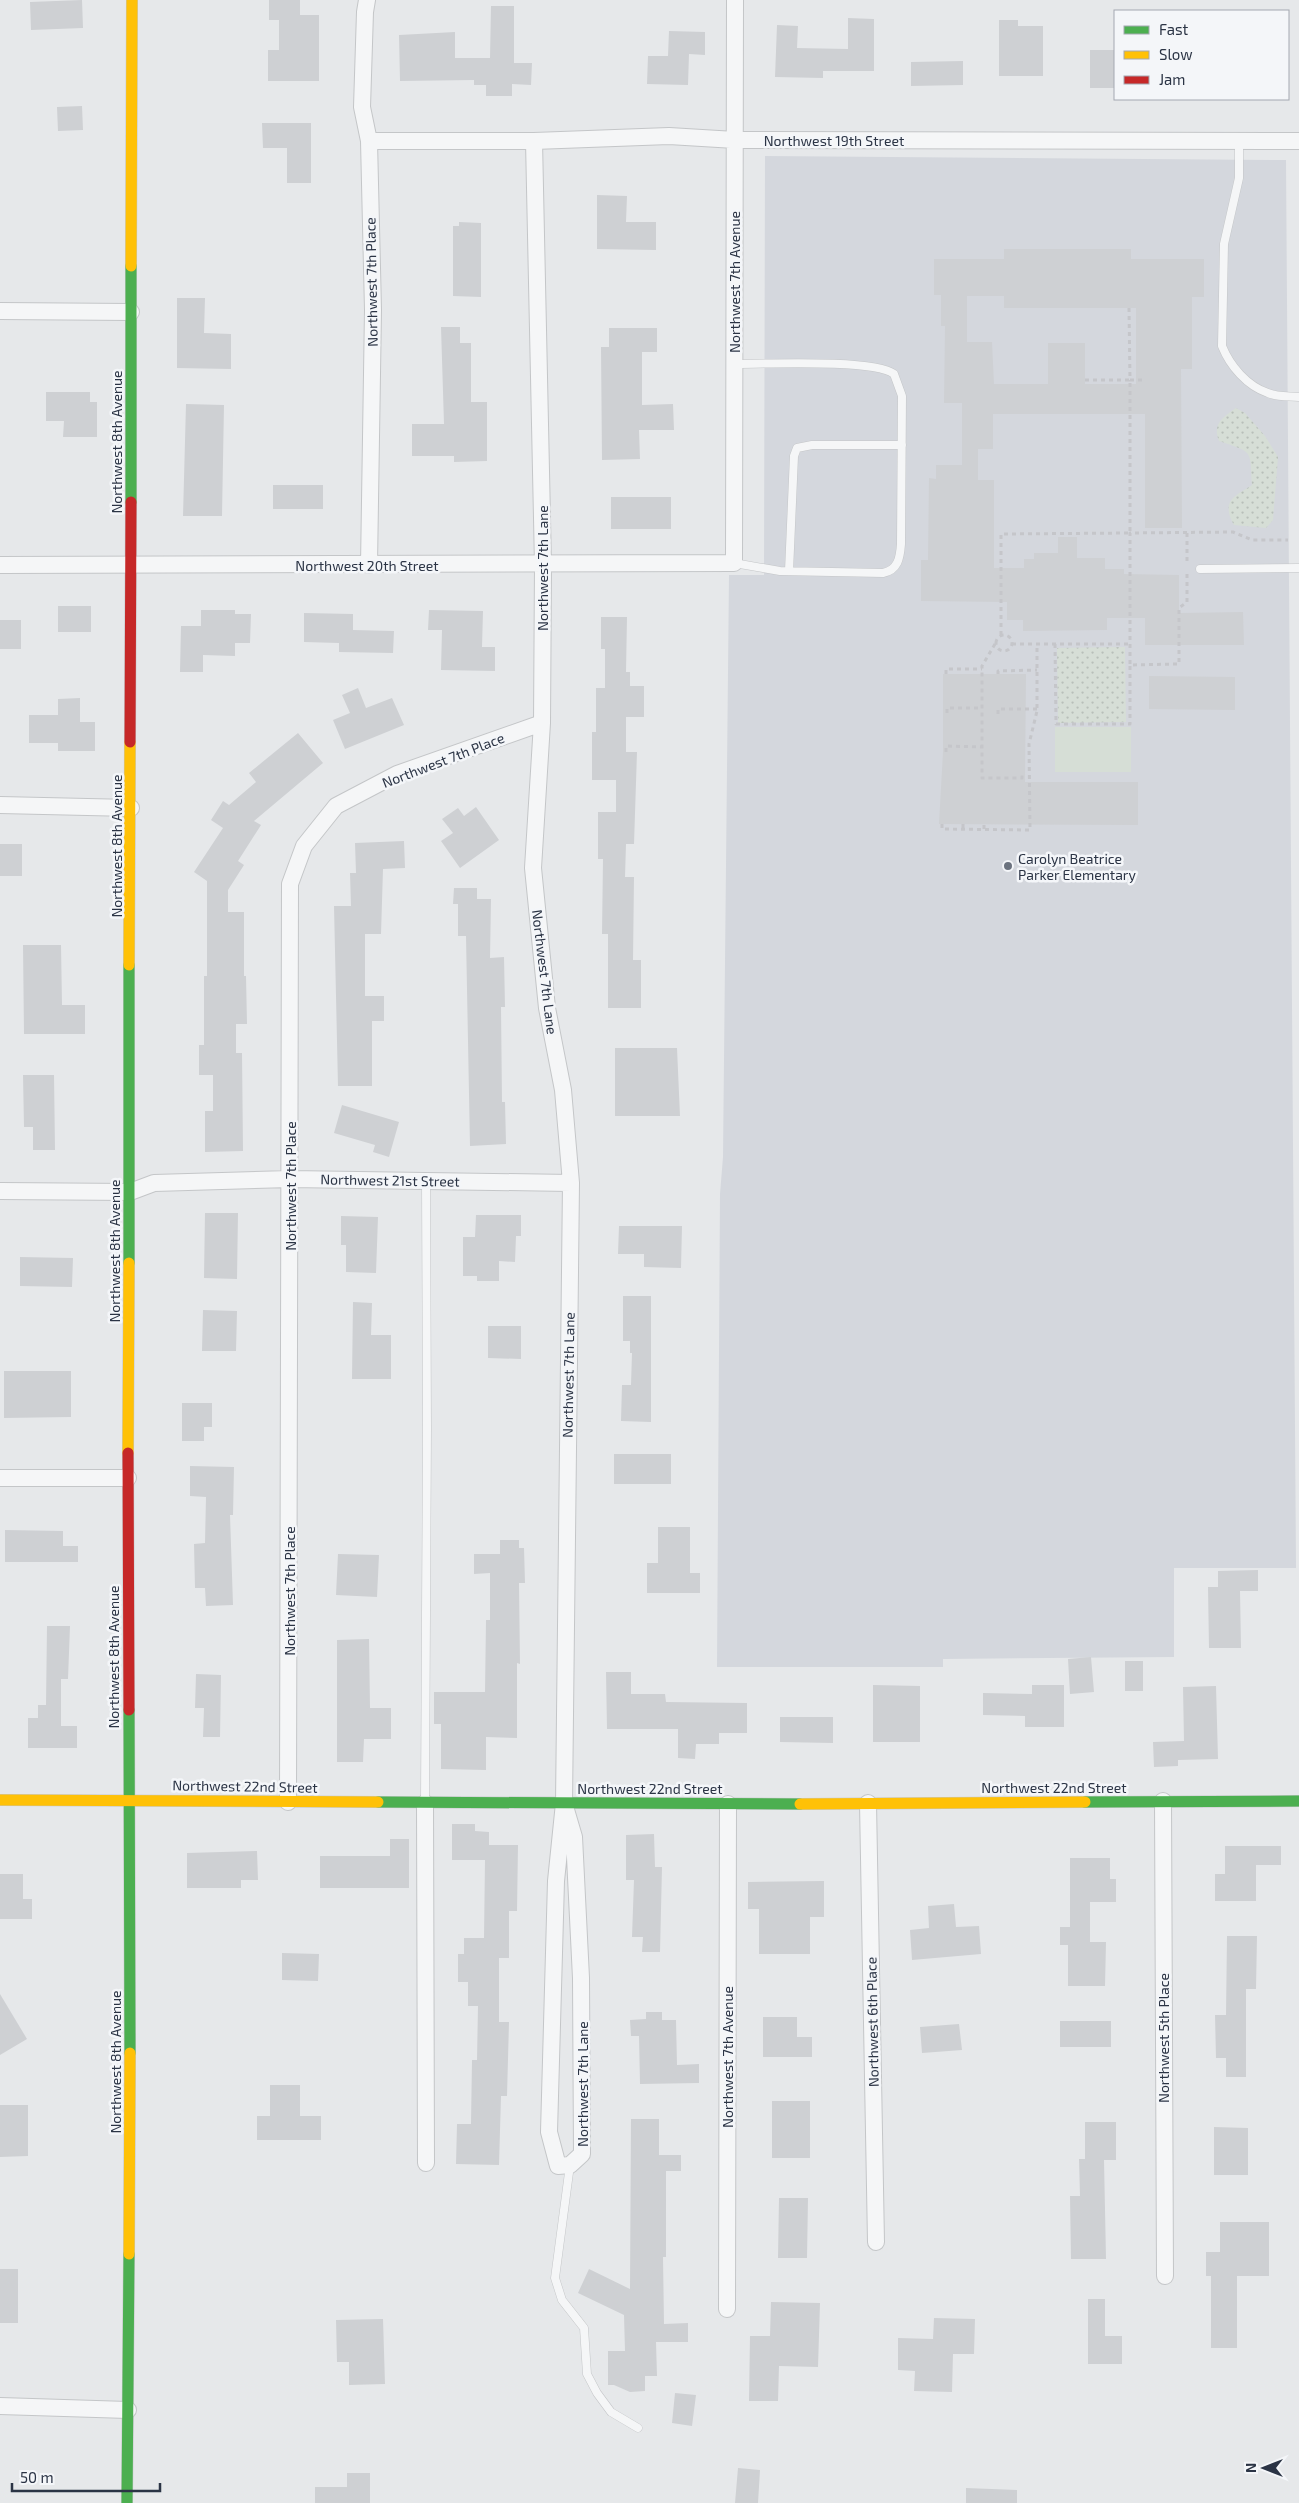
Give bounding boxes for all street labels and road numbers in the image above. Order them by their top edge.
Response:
street label: Northwest 19th Street [764,132,904,149]
street label: Northwest 7th Avenue [726,211,743,353]
street label: Northwest 7th Place [361,217,381,347]
street label: Northwest 8th Avenue [108,370,125,514]
street label: Northwest 7th Lane [534,505,551,631]
street label: Northwest 20th Street [295,557,439,574]
street label: Northwest 7th Place [379,729,507,791]
street label: Northwest 8th Avenue [108,774,125,918]
street label: Northwest 7th Lane [529,909,561,1035]
street label: Northwest 7th Place [282,1121,299,1251]
street label: Northwest 21st Street [320,1170,460,1190]
street label: Northwest 8th Avenue [106,1179,123,1323]
street label: Northwest 7th Lane [558,1312,578,1438]
street label: Northwest 7th Place [281,1526,298,1656]
street label: Northwest 8th Avenue [105,1585,122,1729]
street label: Northwest 22nd Street [172,1776,318,1796]
street label: Northwest 22nd Street [981,1779,1127,1796]
street label: Northwest 22nd Street [577,1780,723,1797]
street label: Northwest 6th Place [862,1957,882,2087]
street label: Northwest 5th Place [1155,1973,1172,2103]
street label: Northwest 7th Avenue [719,1986,736,2128]
street label: Northwest 8th Avenue [107,1990,124,2134]
street label: Northwest 7th Lane [574,2021,591,2147]

